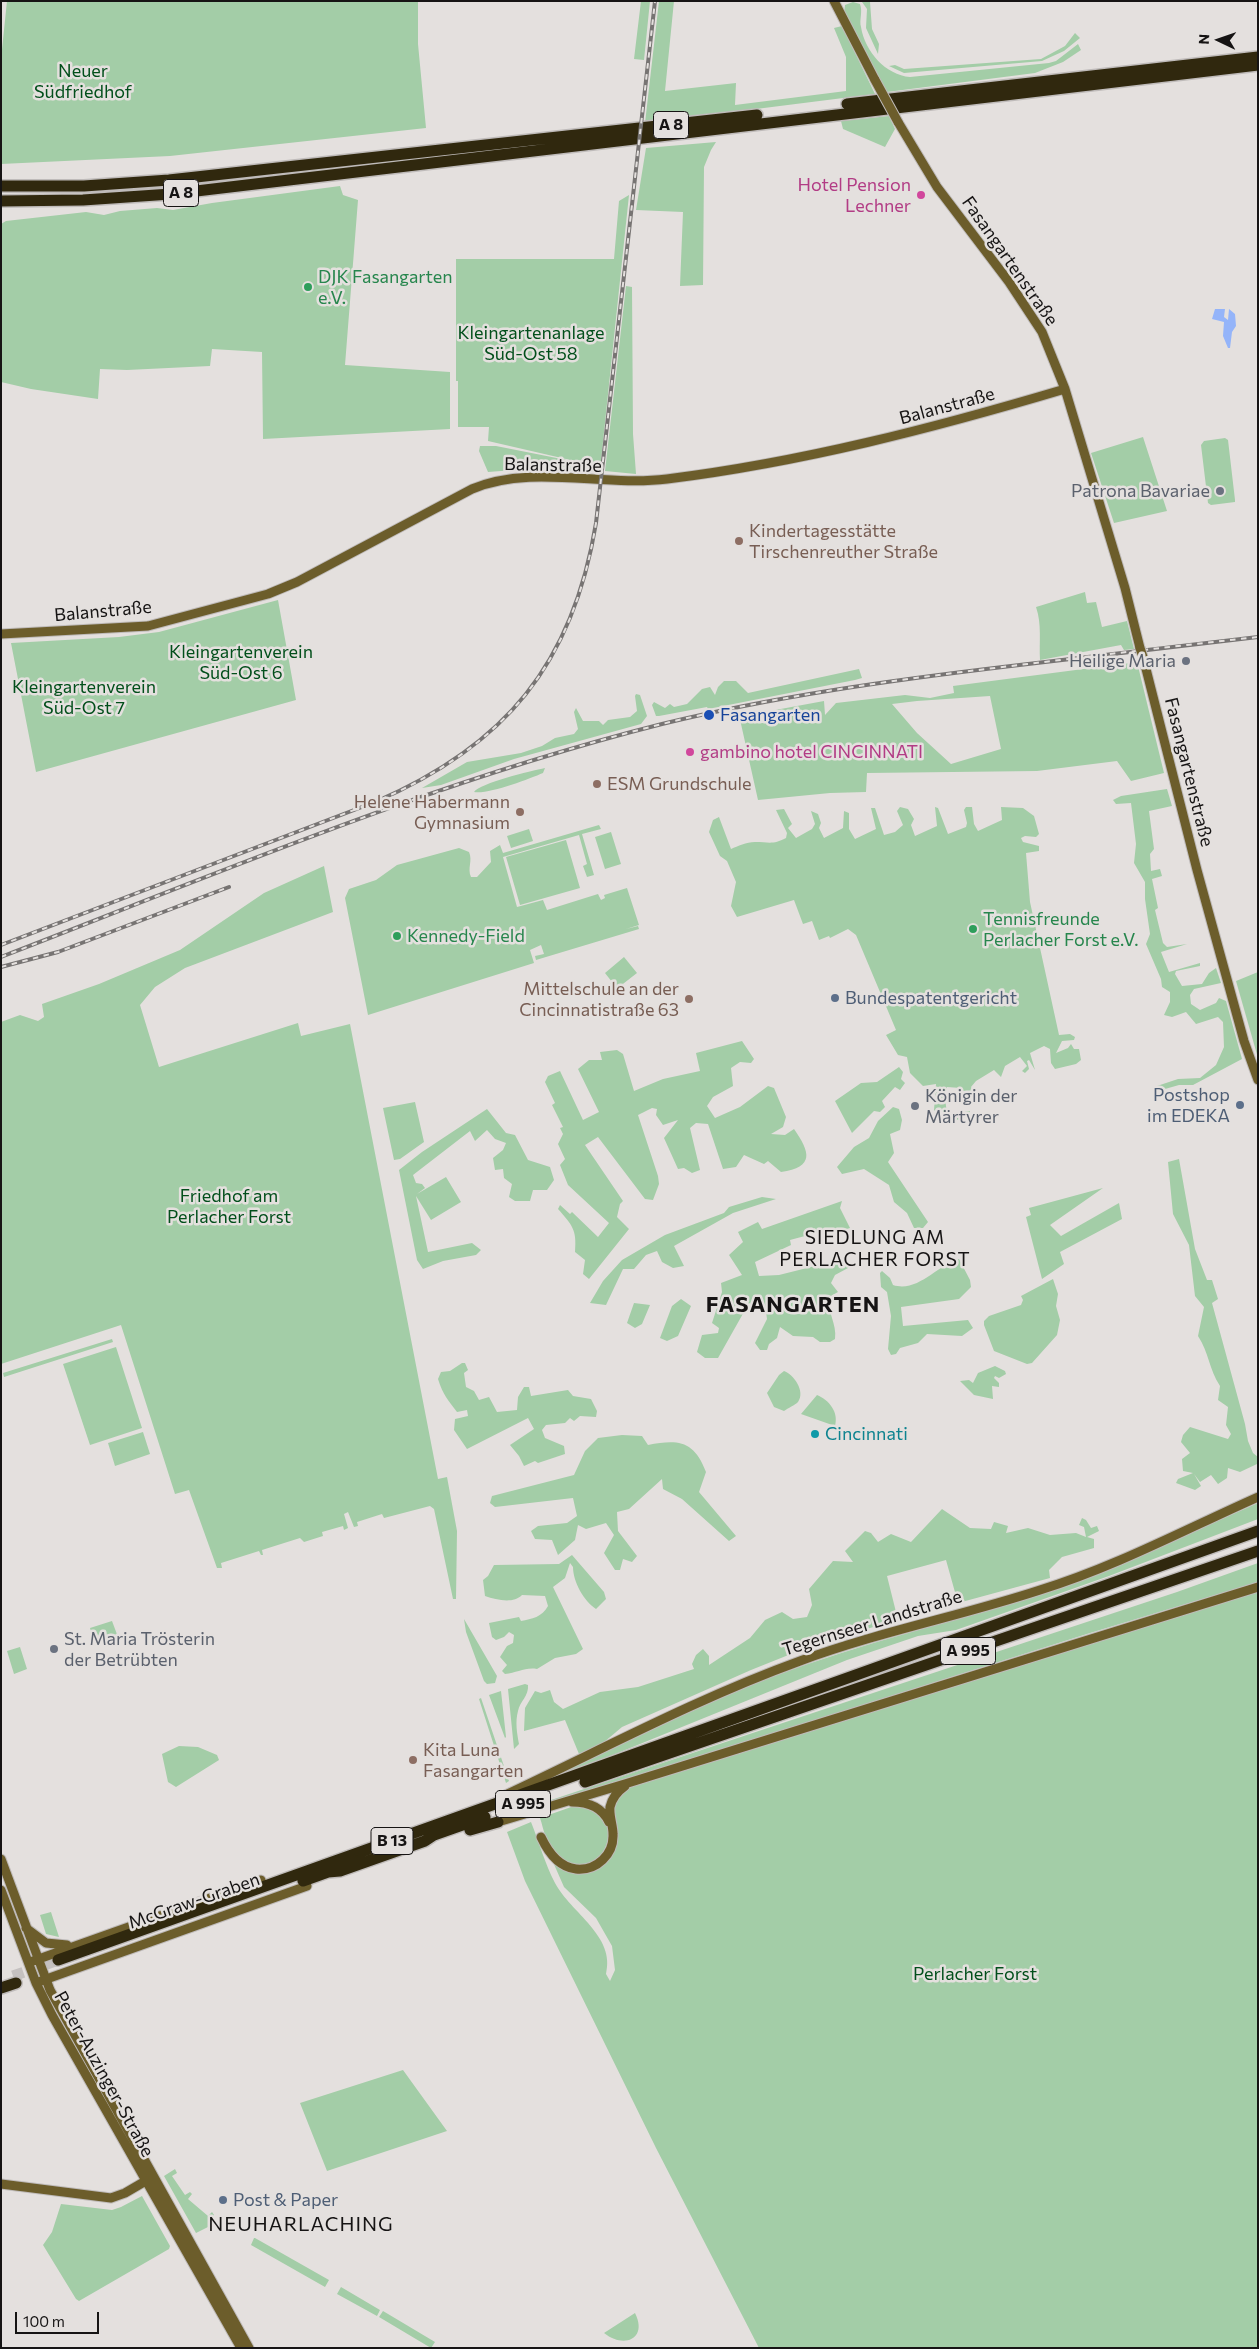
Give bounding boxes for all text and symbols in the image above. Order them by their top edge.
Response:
north arrow [1194,15,1244,65]
text: N [1195,34,1212,45]
park label: Neuer Südfriedhof [34,60,132,102]
road number: A 8 [654,112,688,138]
place label: Hotel Pension Lechner [797,174,911,216]
road number: A 8 [164,180,198,207]
marker: Hotel Pension Lechner [915,189,927,201]
street label: Fasangartenstraße [957,192,1063,330]
place label: DJK Fasangarten e.V. [318,266,453,308]
marker: DJK Fasangarten e.V. [302,281,314,293]
park label: Kleingartenanlage Süd-Ost 58 [457,322,605,364]
street label: Balanstraße [897,383,997,429]
street label: Balanstraße [504,453,602,477]
place label: Patrona Bavariae [1071,480,1210,502]
marker: Patrona Bavariae [1214,485,1226,497]
place label: Kindertagesstätte Tirschenreuther Straße [749,520,938,562]
marker: Kindertagesstätte Tirschenreuther Straße [733,535,745,547]
street label: Balanstraße [53,596,153,626]
park label: Kleingartenverein Süd-Ost 6 [169,641,313,684]
place label: Heilige Maria [1069,650,1176,672]
marker: Heilige Maria [1180,655,1192,667]
park label: Kleingartenverein Süd-Ost 7 [12,676,156,719]
street label: Fasangartenstraße [1160,695,1218,849]
place label: Fasangarten [720,704,821,726]
marker: Fasangarten [702,708,716,722]
place label: gambino hotel CINCINNATI [700,741,923,763]
marker: gambino hotel CINCINNATI [684,746,696,758]
place label: ESM Grundschule [607,773,752,795]
marker: ESM Grundschule [591,778,603,790]
place label: Helene Habermann Gymnasium [354,791,510,834]
marker: Helene Habermann Gymnasium [514,806,526,818]
place label: Tennisfreunde Perlacher Forst e.V. [983,908,1139,951]
marker: Tennisfreunde Perlacher Forst e.V. [967,923,979,935]
place label: Kennedy-Field [407,925,525,947]
marker: Kennedy-Field [391,930,403,942]
place label: Mittelschule an der Cincinnatistraße 63 [519,978,679,1021]
place label: Bundespatentgericht [845,987,1017,1009]
marker: Bundespatentgericht [829,992,841,1004]
marker: Mittelschule an der Cincinnatistraße 63 [683,993,695,1005]
place label: Postshop im EDEKA [1147,1084,1230,1126]
place label: Königin der Märtyrer [925,1085,1017,1128]
marker: Postshop im EDEKA [1234,1099,1246,1111]
marker: Königin der Märtyrer [909,1100,921,1112]
park label: Friedhof am Perlacher Forst [167,1185,291,1228]
district label: SIEDLUNG AM PERLACHER FORST [777,1227,973,1271]
district label: FASANGARTEN [704,1292,882,1318]
place label: Cincinnati [825,1423,908,1445]
marker: Cincinnati [809,1428,821,1440]
street label: Tegernseer Landstraße [780,1585,964,1661]
place label: St. Maria Trösterin der Betrübten [64,1628,215,1670]
road number: A 995 [940,1638,996,1664]
marker: St. Maria Trösterin der Betrübten [48,1643,60,1655]
place label: Kita Luna Fasangarten [423,1739,524,1782]
marker: Kita Luna Fasangarten [407,1754,419,1766]
road number: A 995 [496,1790,550,1818]
road number: B 13 [371,1828,413,1854]
street label: McGraw-Graben [125,1868,263,1934]
park label: Perlacher Forst [913,1963,1037,1985]
street label: Peter-Auzinger-Straße [49,1987,159,2161]
place label: Post & Paper [233,2189,338,2211]
marker: Post & Paper [217,2194,229,2206]
district label: NEUHARLACHING [207,2212,395,2236]
scale bar [18,2302,101,2334]
text: 100 m [23,2312,65,2330]

